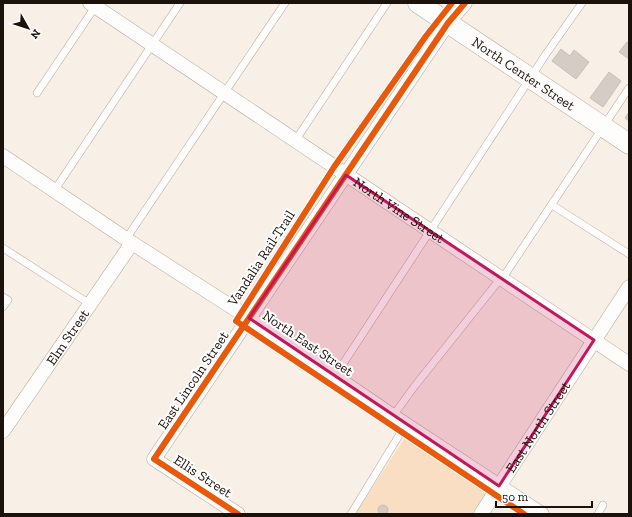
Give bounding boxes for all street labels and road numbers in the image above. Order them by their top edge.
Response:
street label: North Center Street [469,33,579,115]
street label: North Vine Street [350,174,448,247]
street label: Vandalia Rail-Trail [224,207,299,310]
street label: Elm Street [43,305,94,369]
street label: North East Street [259,307,357,380]
street label: East Lincoln Street [154,327,233,433]
street label: East North Street [502,378,575,476]
street label: Ellis Street [171,451,236,502]

